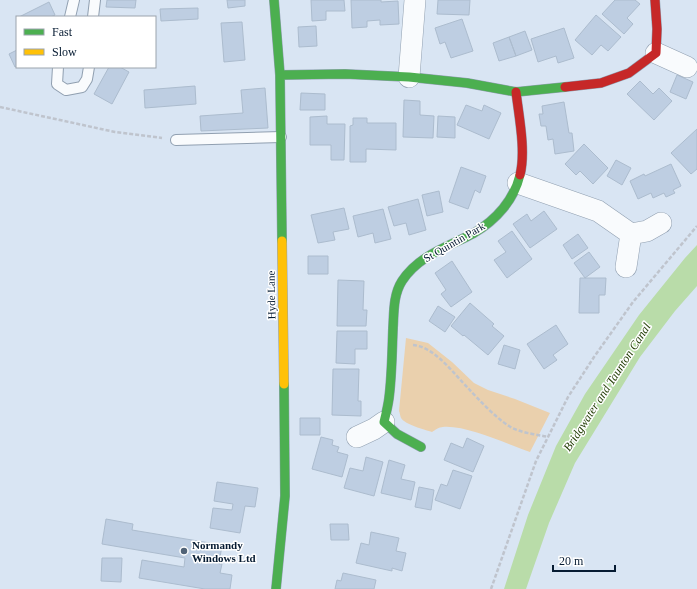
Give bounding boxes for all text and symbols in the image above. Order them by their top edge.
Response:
legend [16,16,156,68]
text: Fast [52,25,73,39]
text: Slow [52,45,77,59]
street label: St Quintin Park [421,219,487,264]
street label: Hyde Lane [265,271,277,319]
water label: Bridgwater and Taunton Canal [560,320,654,454]
place label: Normandy Windows Ltd [192,539,256,564]
marker: Normandy Windows Ltd [179,546,189,556]
scale bar [553,547,615,573]
text: 20 m [559,554,584,568]

